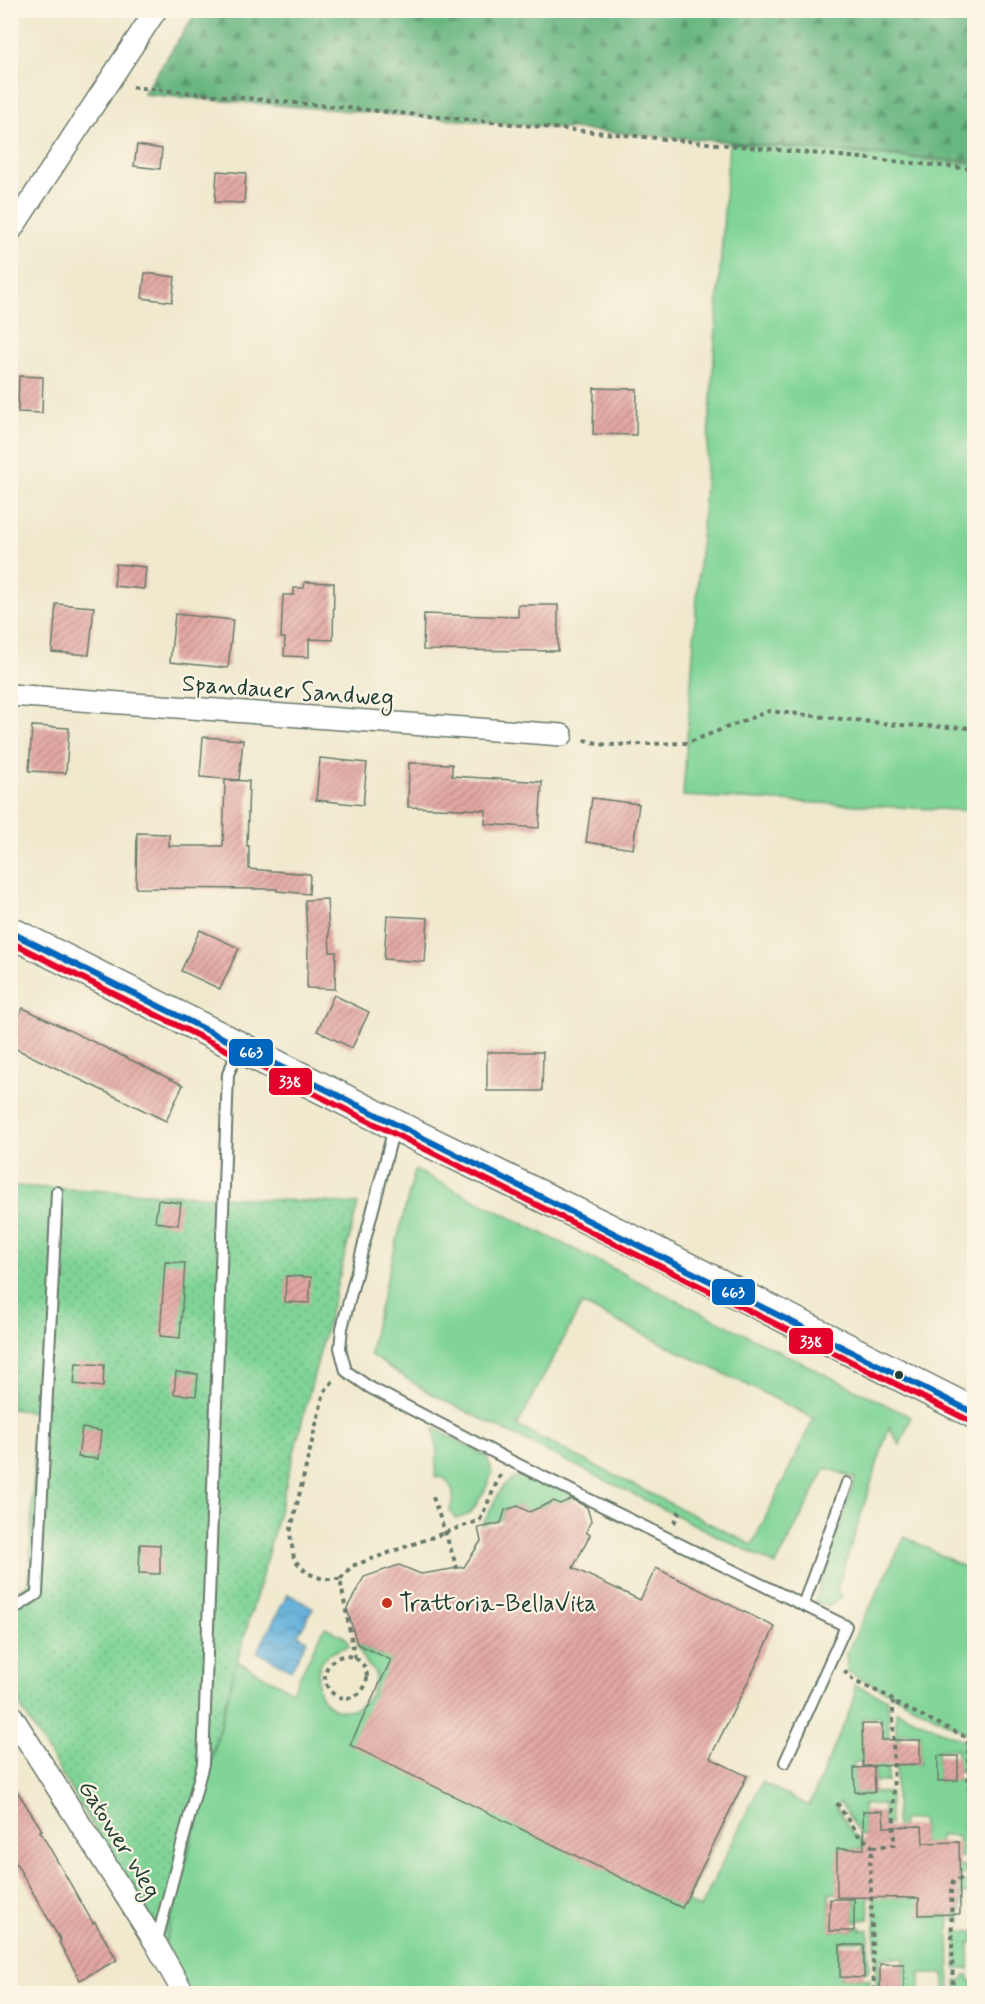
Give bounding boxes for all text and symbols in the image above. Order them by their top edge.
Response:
street label: Spandauer Sandweg [181,669,395,716]
line badge: 663 [228,1038,274,1067]
text: 663 [239,1043,263,1064]
line badge: 338 [268,1067,313,1096]
text: 338 [279,1072,301,1093]
line badge: 663 [711,1278,756,1306]
text: 663 [721,1283,745,1304]
line badge: 338 [788,1327,834,1355]
text: 338 [800,1332,822,1353]
unlabelled marker [893,1369,905,1381]
place label: Trattoria-BellaVita [399,1589,597,1620]
marker: Trattoria-BellaVita [380,1596,394,1610]
street label: Gatower Weg [68,1775,167,1906]

